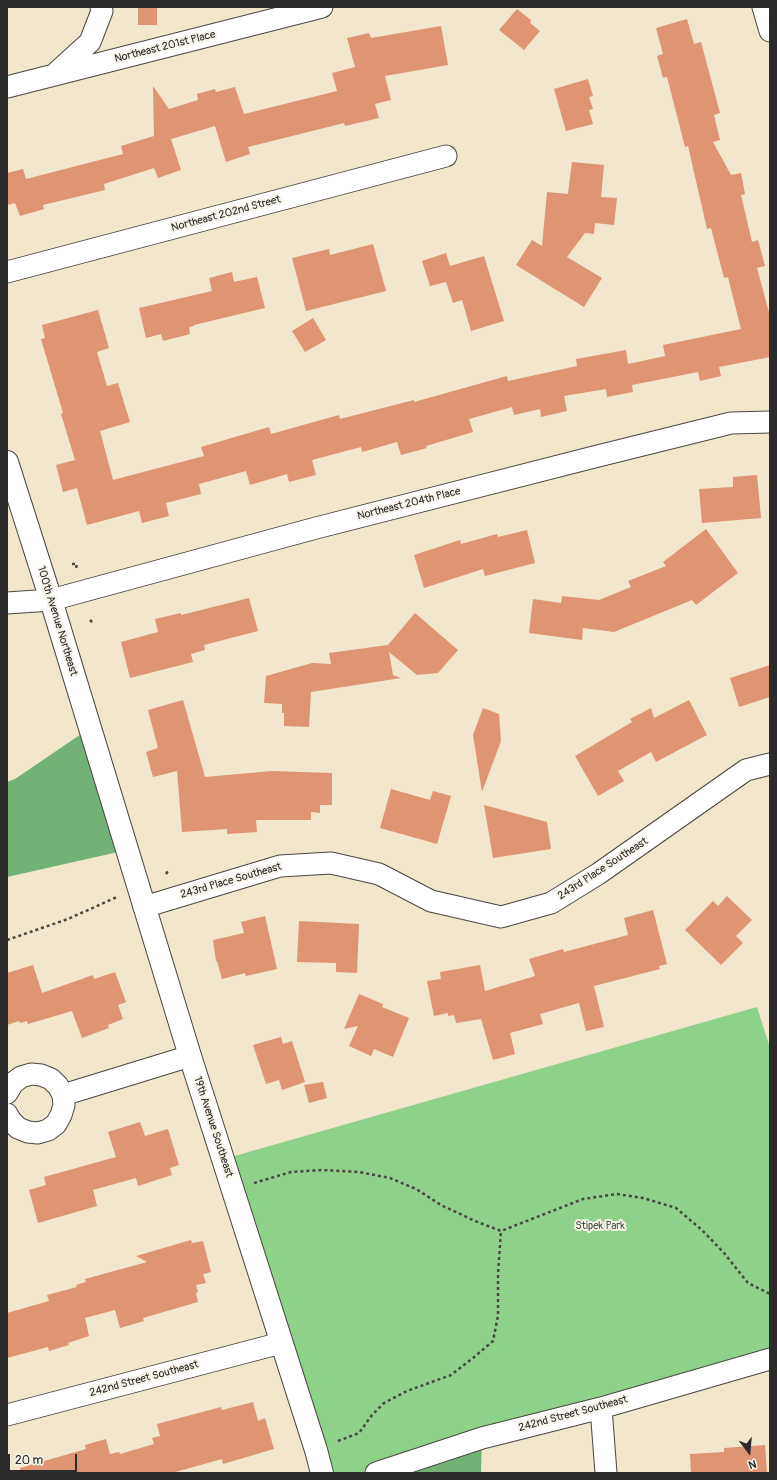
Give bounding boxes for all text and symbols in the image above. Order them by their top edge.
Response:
street label: Northeast 201st Place [113,28,217,66]
street label: Northeast 202nd Street [170,193,282,235]
street label: Northeast 204th Place [356,485,462,523]
street label: 100th Avenue Northeast [34,564,80,678]
street label: 243rd Place Southeast [556,835,650,903]
street label: 243rd Place Southeast [179,860,283,902]
street label: 19th Avenue Southeast [190,1075,236,1179]
park label: Stipek Park [575,1219,625,1233]
street label: 242nd Street Southeast [88,1358,200,1400]
street label: 242nd Street Southeast [517,1393,629,1435]
north arrow [729,1432,769,1472]
scale bar [10,1446,79,1472]
text: 20 m [15,1453,43,1468]
text: N [747,1457,758,1471]

